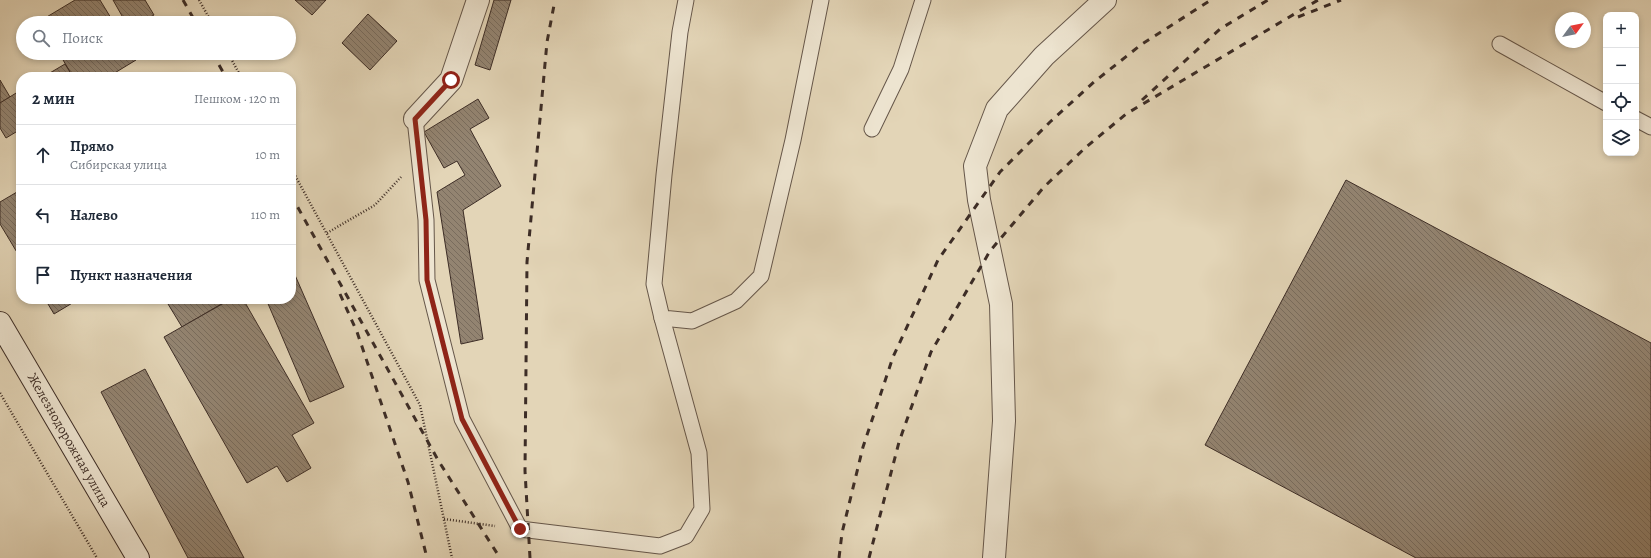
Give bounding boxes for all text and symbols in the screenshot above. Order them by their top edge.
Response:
north arrow [1555,12,1591,48]
map controls [1603,12,1639,156]
button: + [1603,12,1639,48]
search box [16,16,296,60]
icon: search [30,27,52,49]
text: Поиск [62,28,103,48]
button: − [1603,48,1639,84]
route start [442,71,460,89]
button: locate [1603,84,1639,120]
text: 2 мин [32,87,75,110]
text: Пешком · 120 m [194,90,280,107]
button: layers [1603,120,1639,156]
text: Прямо [70,136,114,156]
icon: ahead [32,144,54,166]
text: 10 m [255,146,280,163]
text: Сибирская улица [70,156,167,173]
icon: left [32,204,54,226]
text: Налево [70,205,118,225]
text: 110 m [251,206,280,223]
icon: arrive [32,264,54,286]
text: Пункт назначения [70,265,192,285]
street label: Железнодорожная улица [23,369,115,511]
route end [511,520,529,538]

